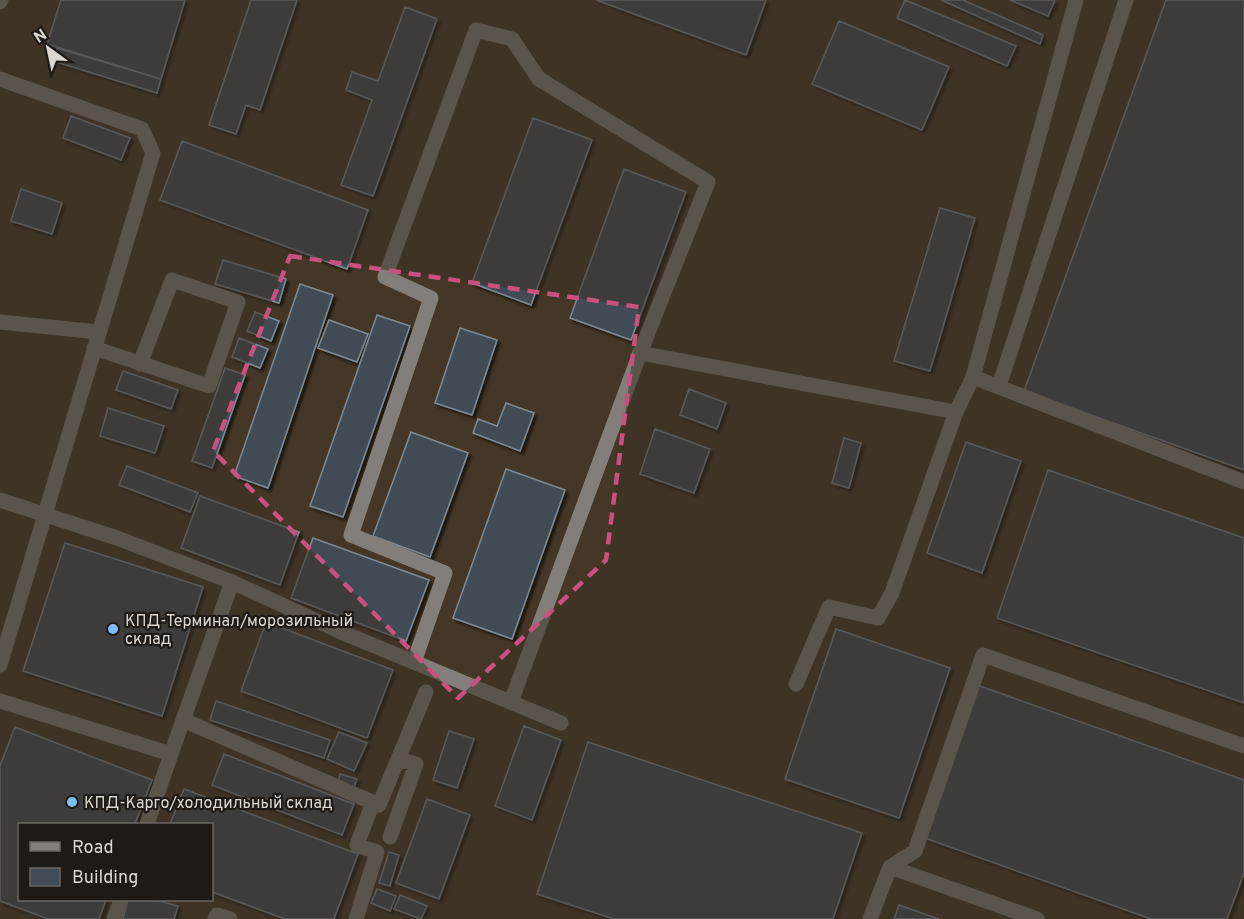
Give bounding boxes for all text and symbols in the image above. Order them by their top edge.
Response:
north arrow [18,18,78,78]
text: N [31,26,51,49]
place label: КПД-Терминал/морозильный склад [125,612,353,650]
marker: КПД-Терминал/морозильный склад [106,622,120,636]
place label: КПД-Карго/холодильный склад [84,794,333,814]
marker: КПД-Карго/холодильный склад [65,795,79,809]
legend [18,823,213,901]
text: Road [72,837,114,860]
text: Building [72,867,138,890]

